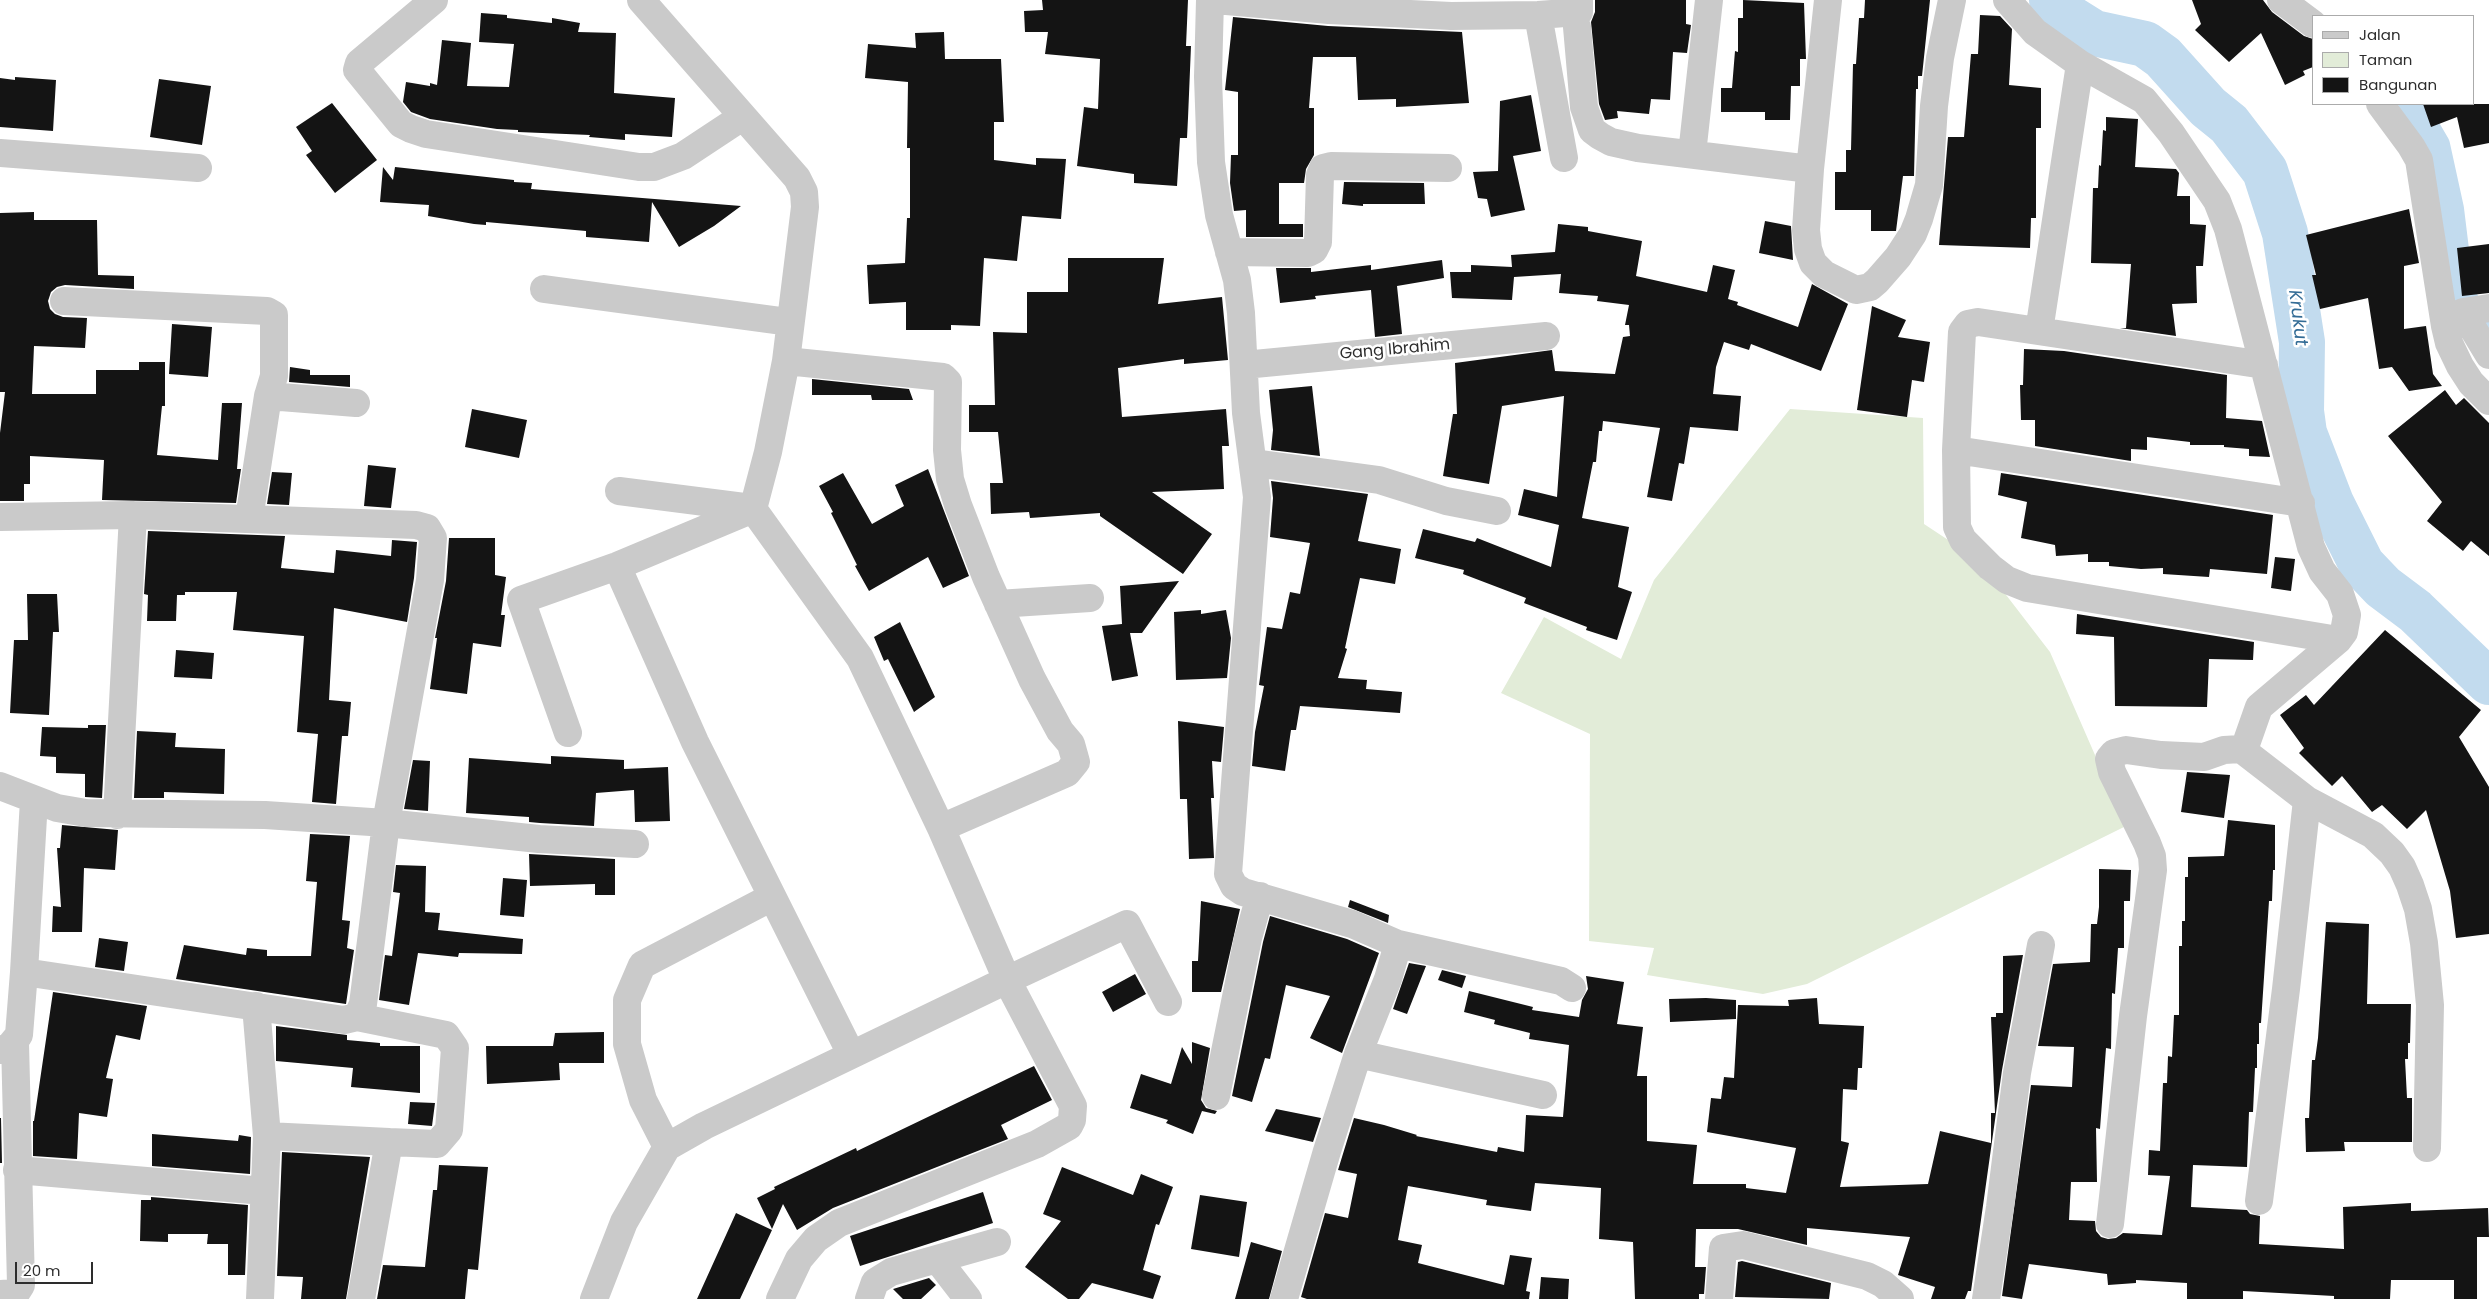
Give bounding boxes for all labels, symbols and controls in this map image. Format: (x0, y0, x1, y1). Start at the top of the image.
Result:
legend (2312, 15, 2474, 105)
text: Jalan (2359, 24, 2401, 45)
text: Taman (2359, 49, 2412, 70)
text: Bangunan (2359, 74, 2437, 95)
water label: Krukut (2283, 289, 2311, 347)
street label: Gang Ibrahim (1339, 336, 1451, 364)
scale bar (18, 1252, 95, 1284)
text: 20 m (23, 1260, 61, 1281)

